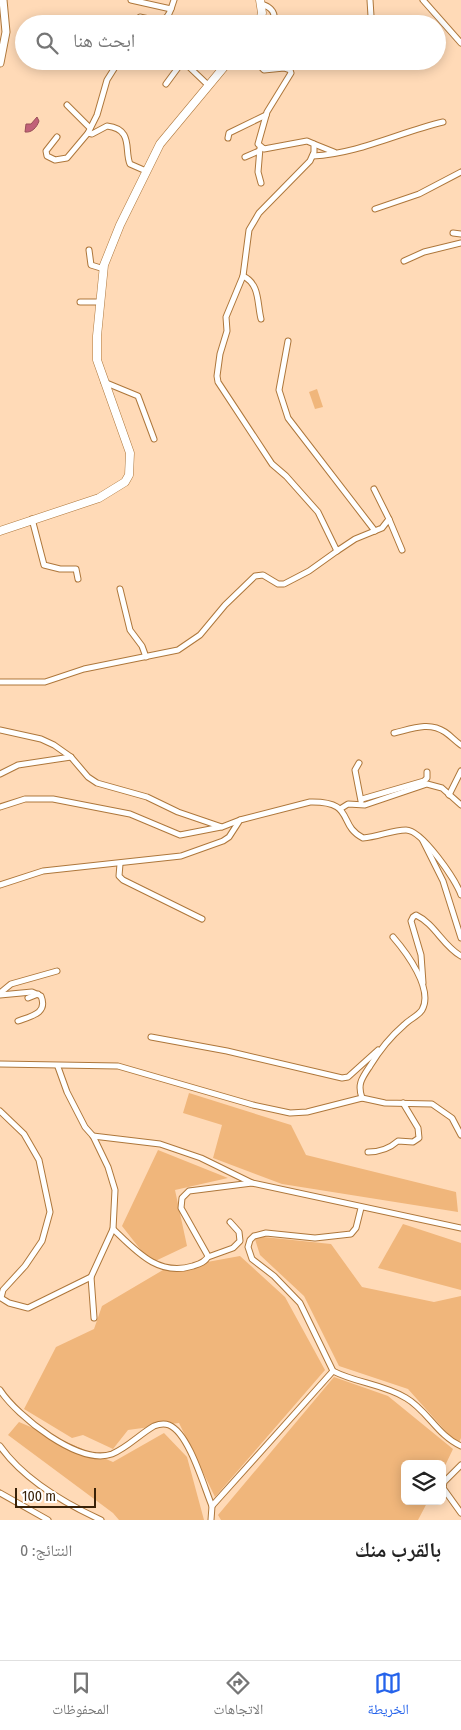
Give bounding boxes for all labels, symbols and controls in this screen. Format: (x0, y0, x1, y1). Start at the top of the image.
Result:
search box (15, 15, 446, 70)
icon: search (33, 29, 61, 57)
text: ابحث هنا (73, 29, 135, 52)
map controls (401, 1460, 446, 1505)
button: layers (401, 1460, 446, 1505)
scale bar (15, 1485, 96, 1508)
text: 100 m (22, 1488, 56, 1505)
text: بالقرب منك (355, 1537, 441, 1563)
text: النتائج: 0 (20, 1541, 72, 1560)
tab: المحفوظات (52, 1669, 109, 1723)
tab: الاتجاهات (214, 1669, 263, 1723)
tab: الخريطة (368, 1669, 409, 1723)

